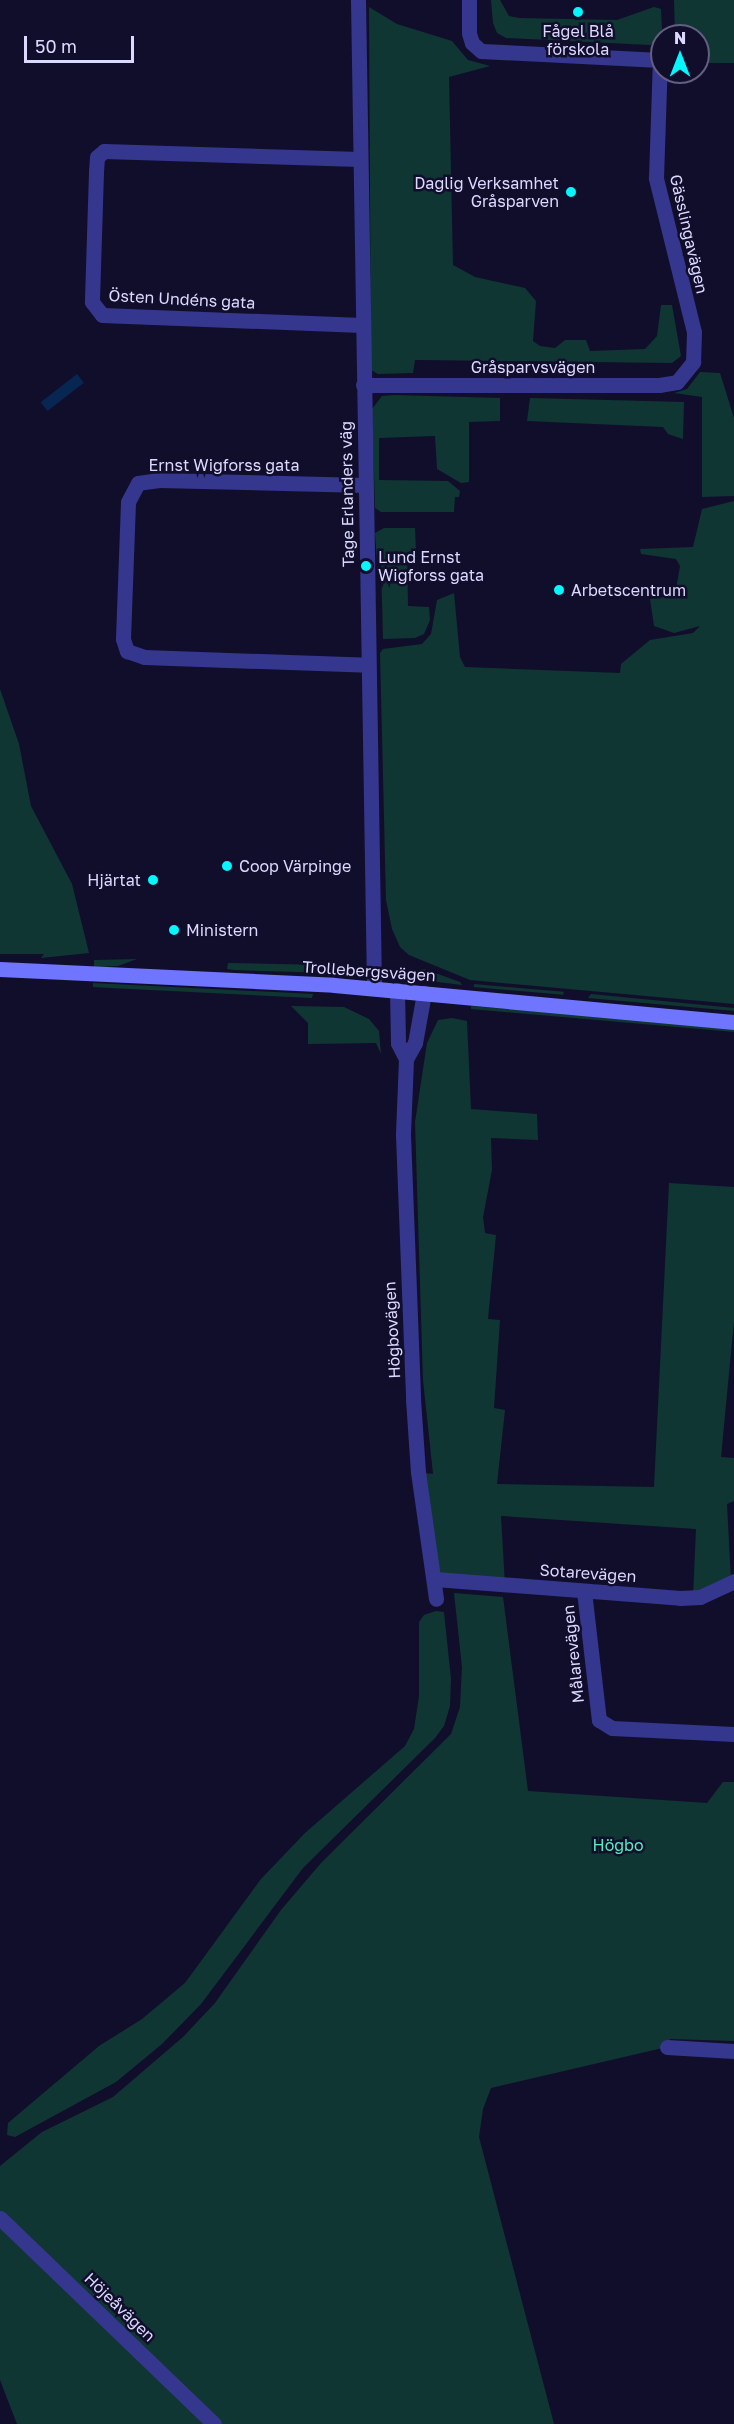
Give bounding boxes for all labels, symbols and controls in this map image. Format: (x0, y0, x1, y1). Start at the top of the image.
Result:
marker: Fågel Blå förskola (571, 5, 585, 19)
place label: Fågel Blå förskola (542, 21, 614, 59)
scale bar (27, 24, 136, 62)
north arrow (650, 24, 710, 84)
text: N (674, 28, 686, 48)
text: 50 m (35, 35, 77, 57)
place label: Daglig Verksamhet Gråsparven (414, 173, 559, 211)
street label: Gässlingavägen (666, 173, 712, 295)
marker: Daglig Verksamhet Gråsparven (564, 185, 578, 199)
street label: Östen Undéns gata (108, 286, 256, 312)
street label: Gråsparvsvägen (471, 357, 595, 377)
street label: Tage Erlanders väg (336, 421, 358, 567)
street label: Ernst Wigforss gata (149, 455, 299, 475)
place label: Lund Ernst Wigforss gata (378, 547, 484, 585)
marker: Lund Ernst Wigforss gata (359, 559, 373, 573)
place label: Arbetscentrum (571, 580, 686, 600)
marker: Arbetscentrum (552, 583, 566, 597)
place label: Coop Värpinge (239, 856, 351, 876)
marker: Coop Värpinge (220, 859, 234, 873)
place label: Hjärtat (87, 870, 141, 890)
marker: Hjärtat (146, 873, 160, 887)
place label: Ministern (186, 920, 258, 940)
marker: Ministern (167, 923, 181, 937)
street label: Trollebergsvägen (302, 957, 436, 985)
street label: Högbovägen (380, 1281, 404, 1379)
street label: Sotarevägen (539, 1560, 637, 1586)
street label: Målarevägen (558, 1604, 588, 1704)
park label: Högbo (592, 1835, 644, 1855)
street label: Höjeåvägen (81, 2269, 159, 2345)

